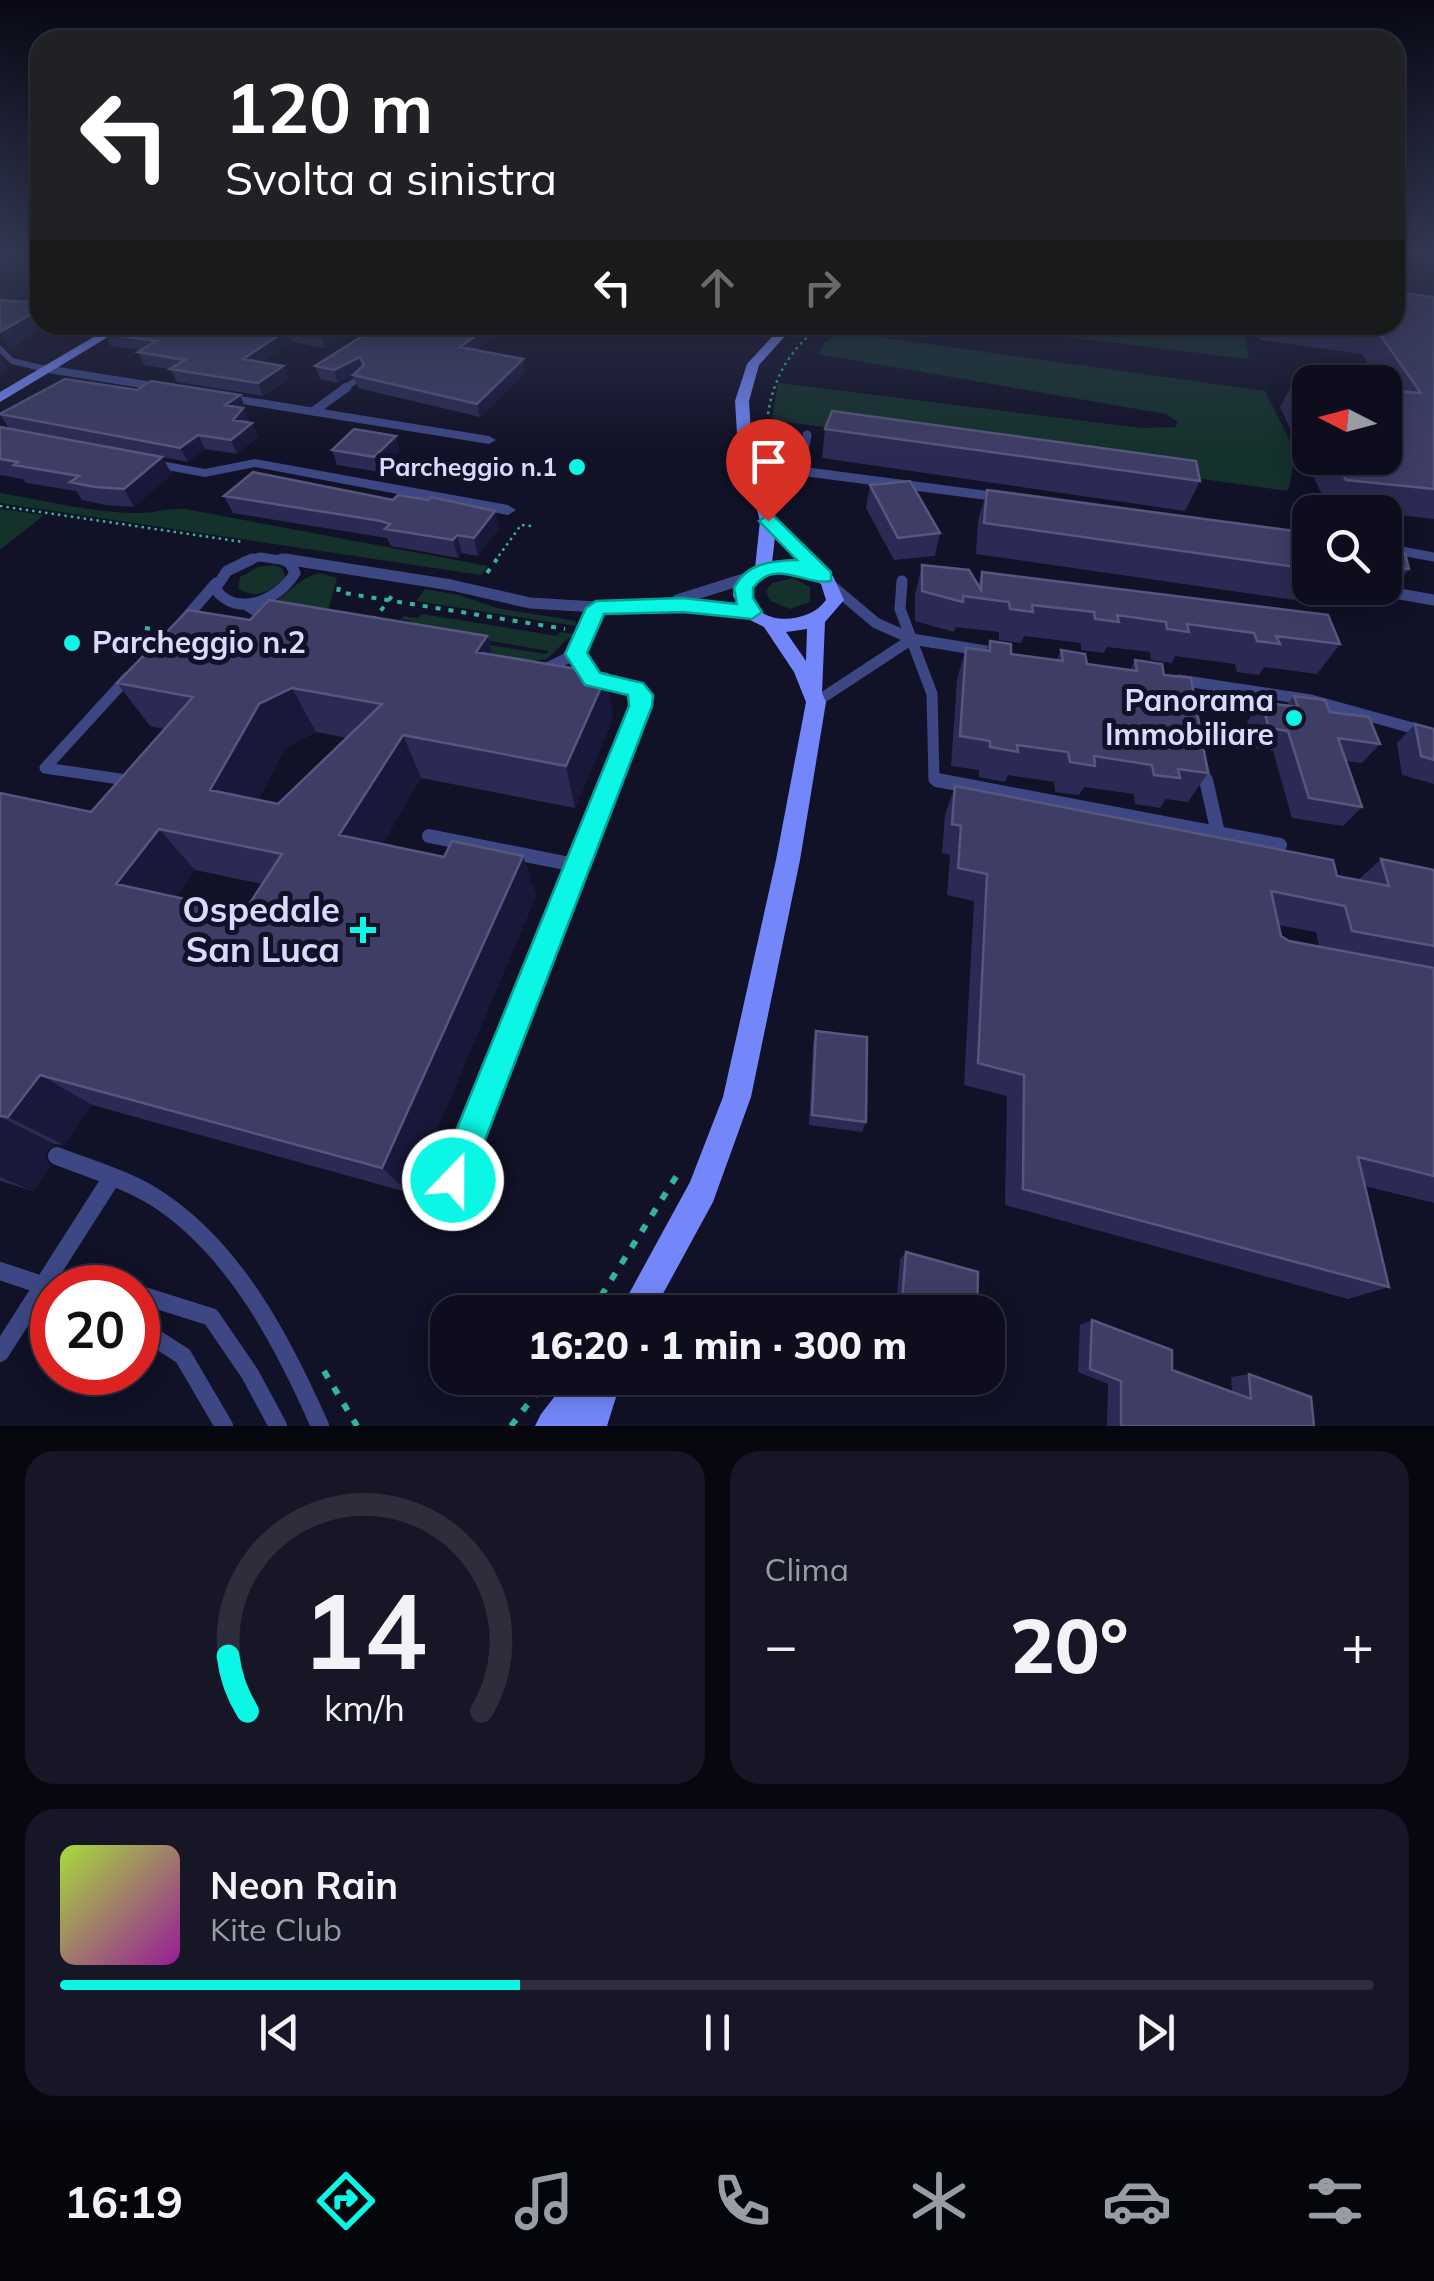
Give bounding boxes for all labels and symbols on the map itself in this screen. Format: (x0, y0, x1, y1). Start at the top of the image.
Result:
north arrow (1292, 365, 1402, 475)
pin (726, 419, 811, 522)
place label: Parcheggio n.1 (379, 451, 557, 482)
marker: Parcheggio n.1 (566, 456, 588, 478)
place label: Parcheggio n.2 (92, 623, 306, 661)
marker: Parcheggio n.2 (61, 632, 83, 654)
place label: Panorama Immobiliare (1105, 681, 1274, 753)
marker: Panorama Immobiliare (1283, 707, 1305, 729)
place label: Ospedale San Luca (182, 887, 340, 971)
marker: Ospedale San Luca (350, 917, 376, 943)
position arrow (401, 1128, 505, 1232)
speed limit sign: 20 (30, 1265, 160, 1395)

